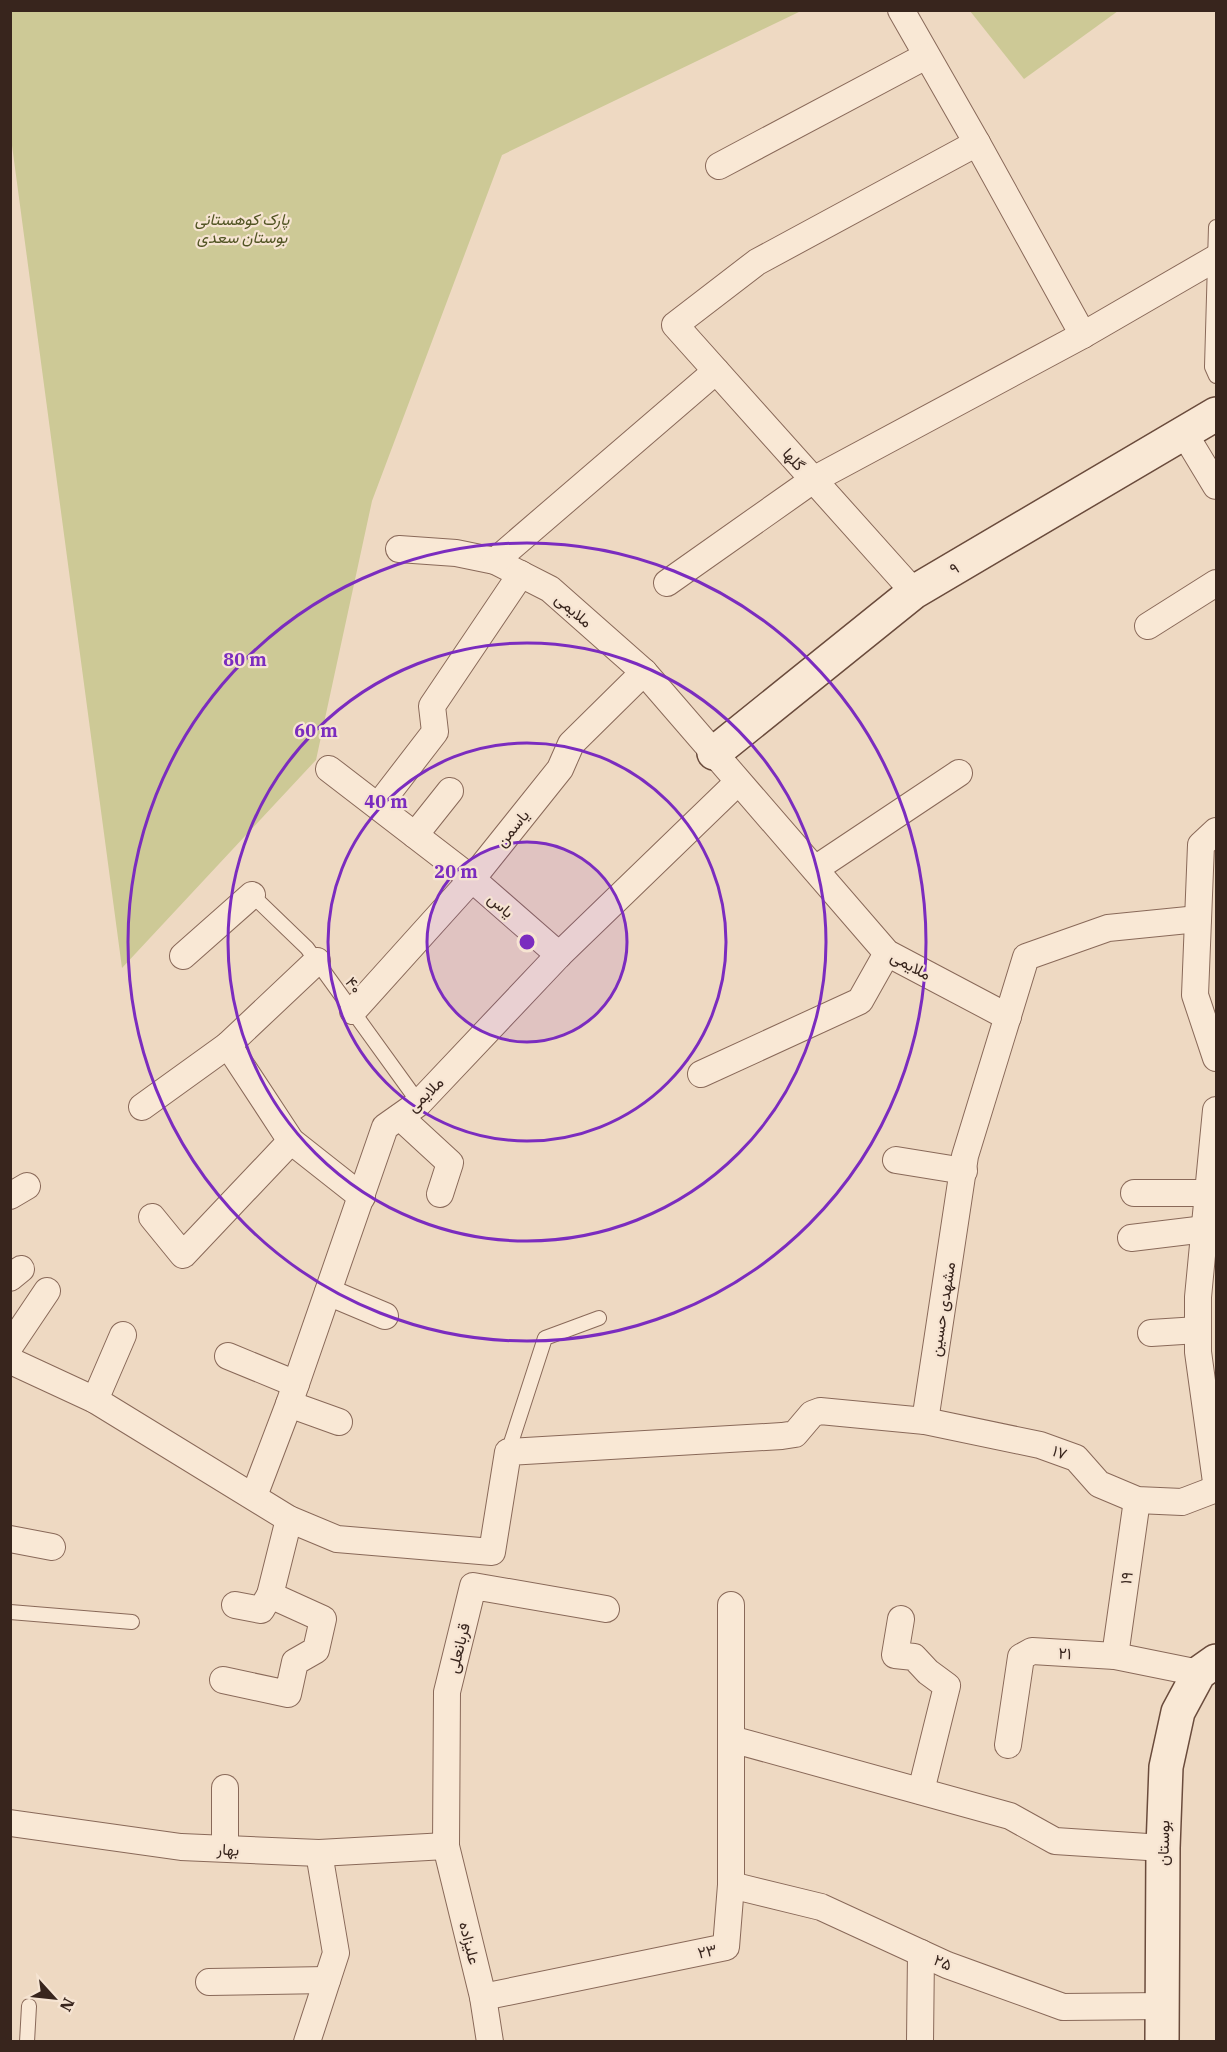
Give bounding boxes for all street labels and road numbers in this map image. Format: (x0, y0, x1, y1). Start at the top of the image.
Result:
street label: گلها (778, 443, 810, 475)
street label: ۹ (946, 557, 962, 579)
street label: ملایمی (551, 588, 597, 632)
street label: یاسمن (491, 805, 534, 851)
street label: یاس (483, 888, 518, 923)
street label: ملایمی (887, 946, 935, 985)
street label: ۴۰ (341, 973, 367, 997)
street label: ملایمی (402, 1072, 448, 1117)
street label: مشهدی حسین (925, 1260, 960, 1358)
street label: ۱۷ (1050, 1440, 1070, 1464)
street label: ۱۹ (1115, 1571, 1137, 1585)
street label: قربانعلی (442, 1621, 475, 1676)
street label: ۲۱ (1058, 1643, 1072, 1663)
street label: بوستان (1153, 1820, 1174, 1866)
street label: بهار (215, 1838, 240, 1861)
street label: علیزاده (454, 1919, 485, 1967)
street label: ۲۳ (696, 1939, 718, 1963)
street label: ۲۵ (931, 1949, 955, 1975)

